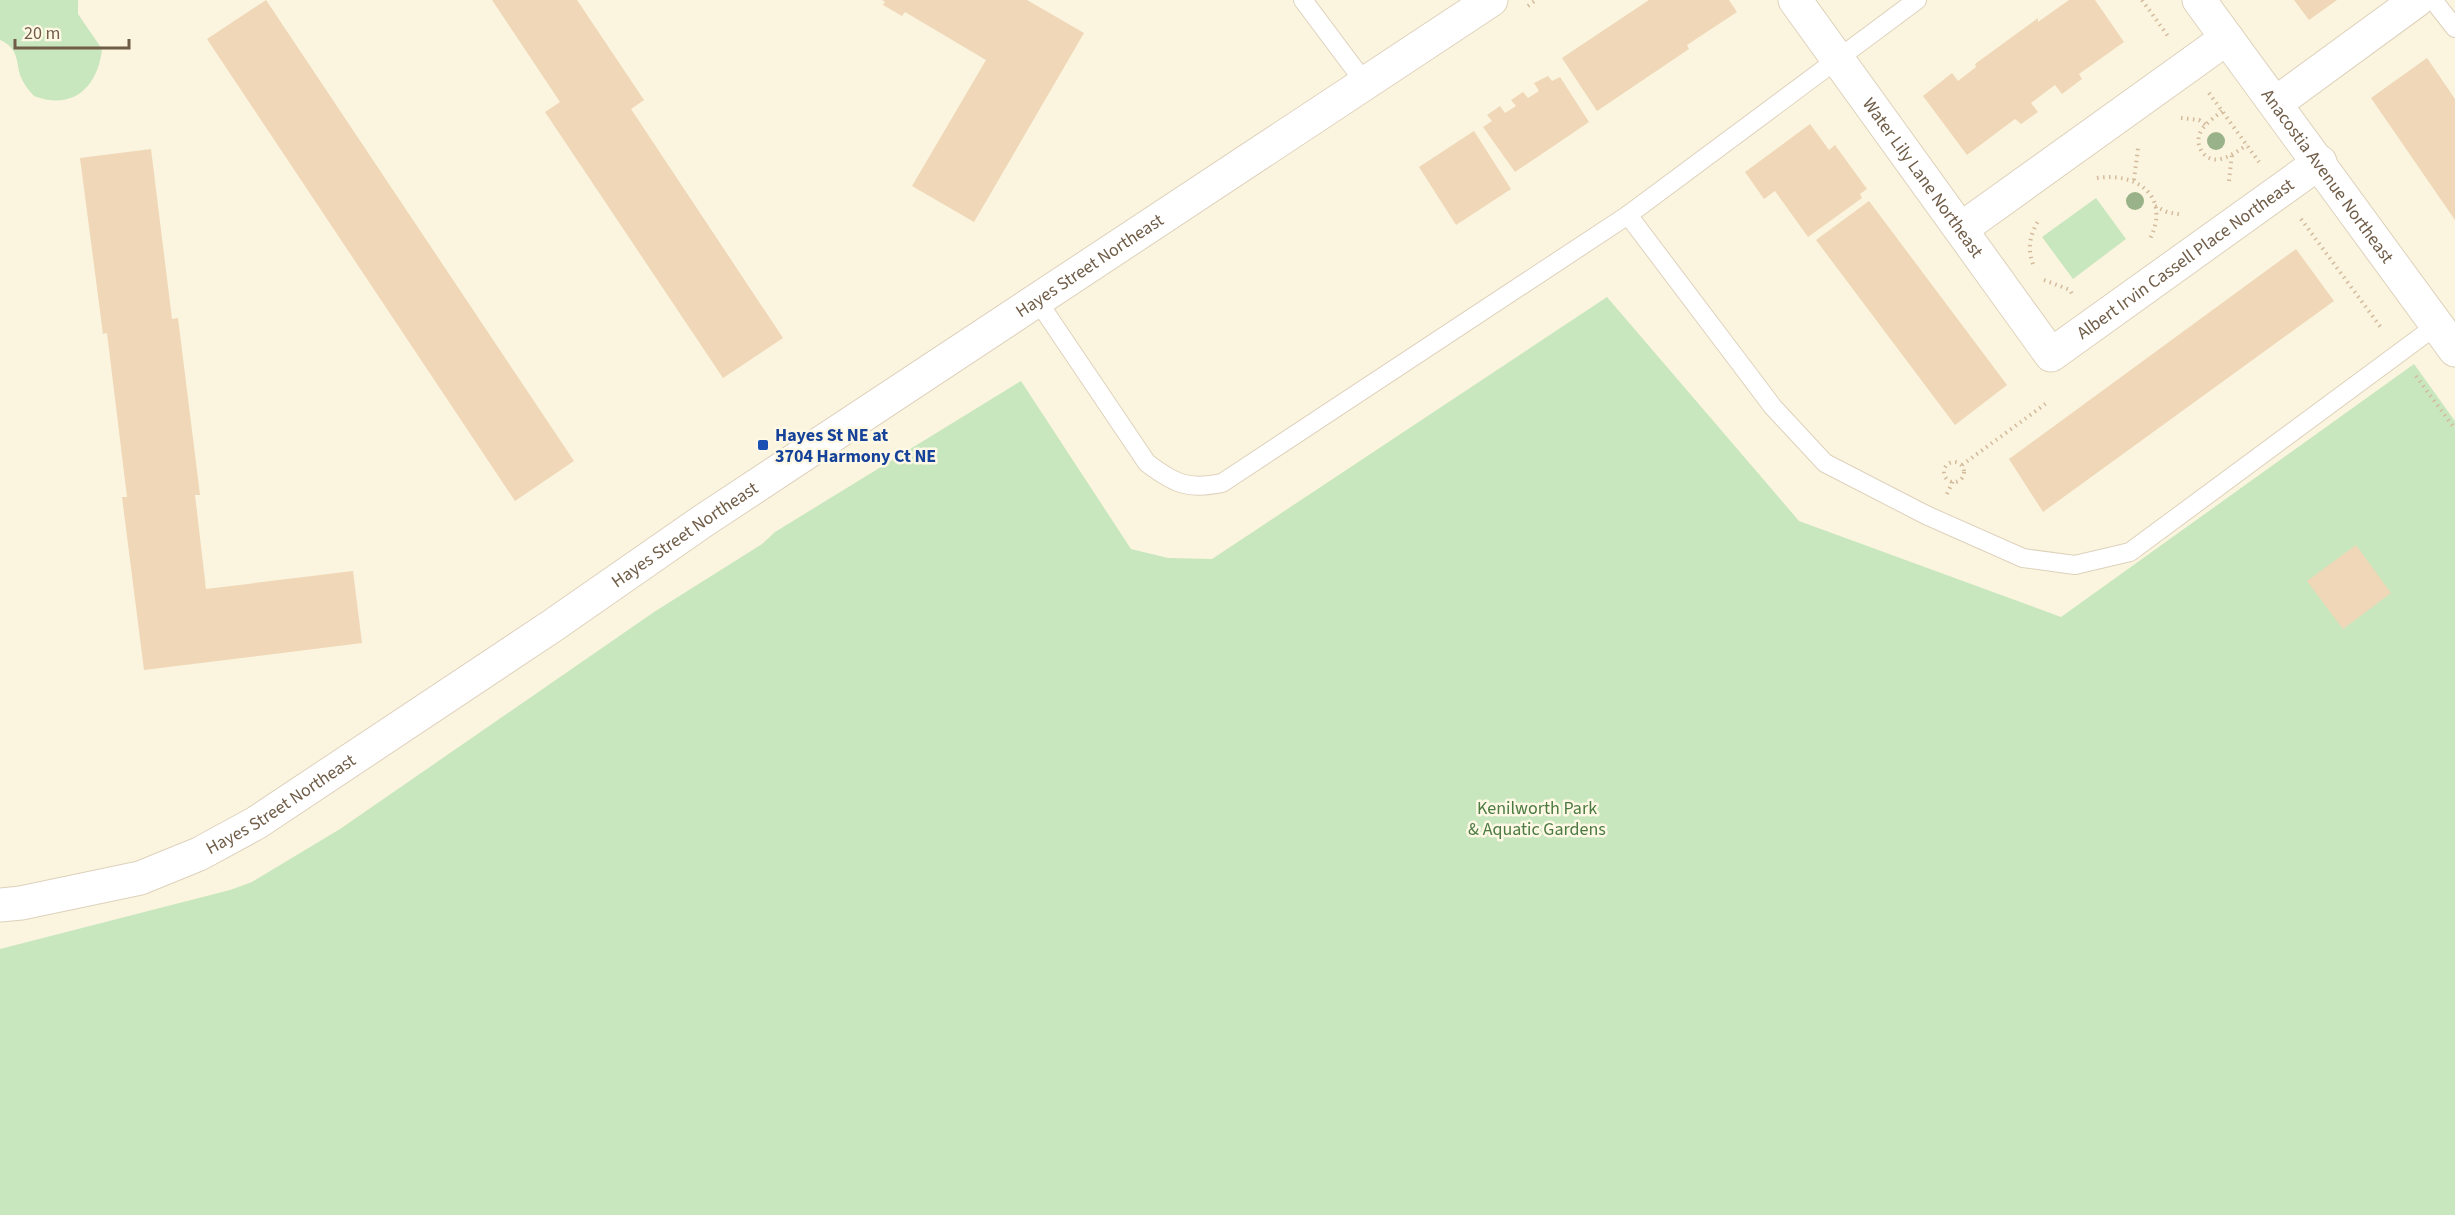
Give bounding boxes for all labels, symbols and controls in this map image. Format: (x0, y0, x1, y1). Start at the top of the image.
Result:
scale bar (15, 12, 129, 50)
text: 20 m (24, 21, 60, 46)
street label: Anacostia Avenue Northeast (2255, 84, 2399, 269)
street label: Water Lily Lane Northeast (1856, 93, 1989, 263)
street label: Albert Irvin Cassell Place Northeast (2072, 172, 2299, 346)
street label: Hayes Street Northeast (1011, 208, 1169, 324)
place label: Hayes St NE at 3704 Harmony Ct NE (775, 423, 936, 469)
marker: Hayes St NE at 3704 Harmony Ct NE (756, 438, 770, 452)
street label: Hayes Street Northeast (607, 476, 763, 594)
street label: Hayes Street Northeast (201, 748, 361, 861)
park label: Kenilworth Park & Aquatic Gardens (1468, 796, 1606, 842)

